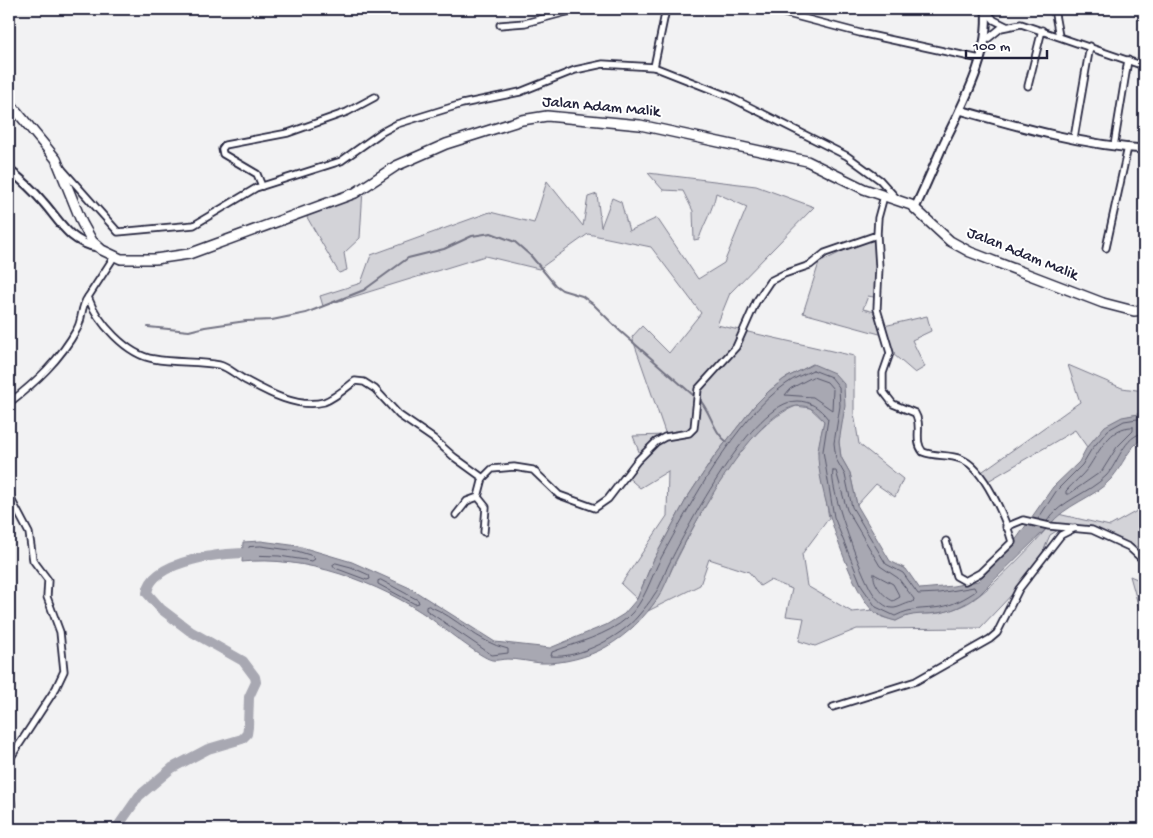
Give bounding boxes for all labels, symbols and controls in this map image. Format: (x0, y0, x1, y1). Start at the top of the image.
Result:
scale bar (966, 28, 1047, 60)
text: 100 m (972, 38, 1011, 56)
street label: Jalan Adam Malik (541, 93, 663, 123)
street label: Jalan Adam Malik (964, 224, 1082, 287)

